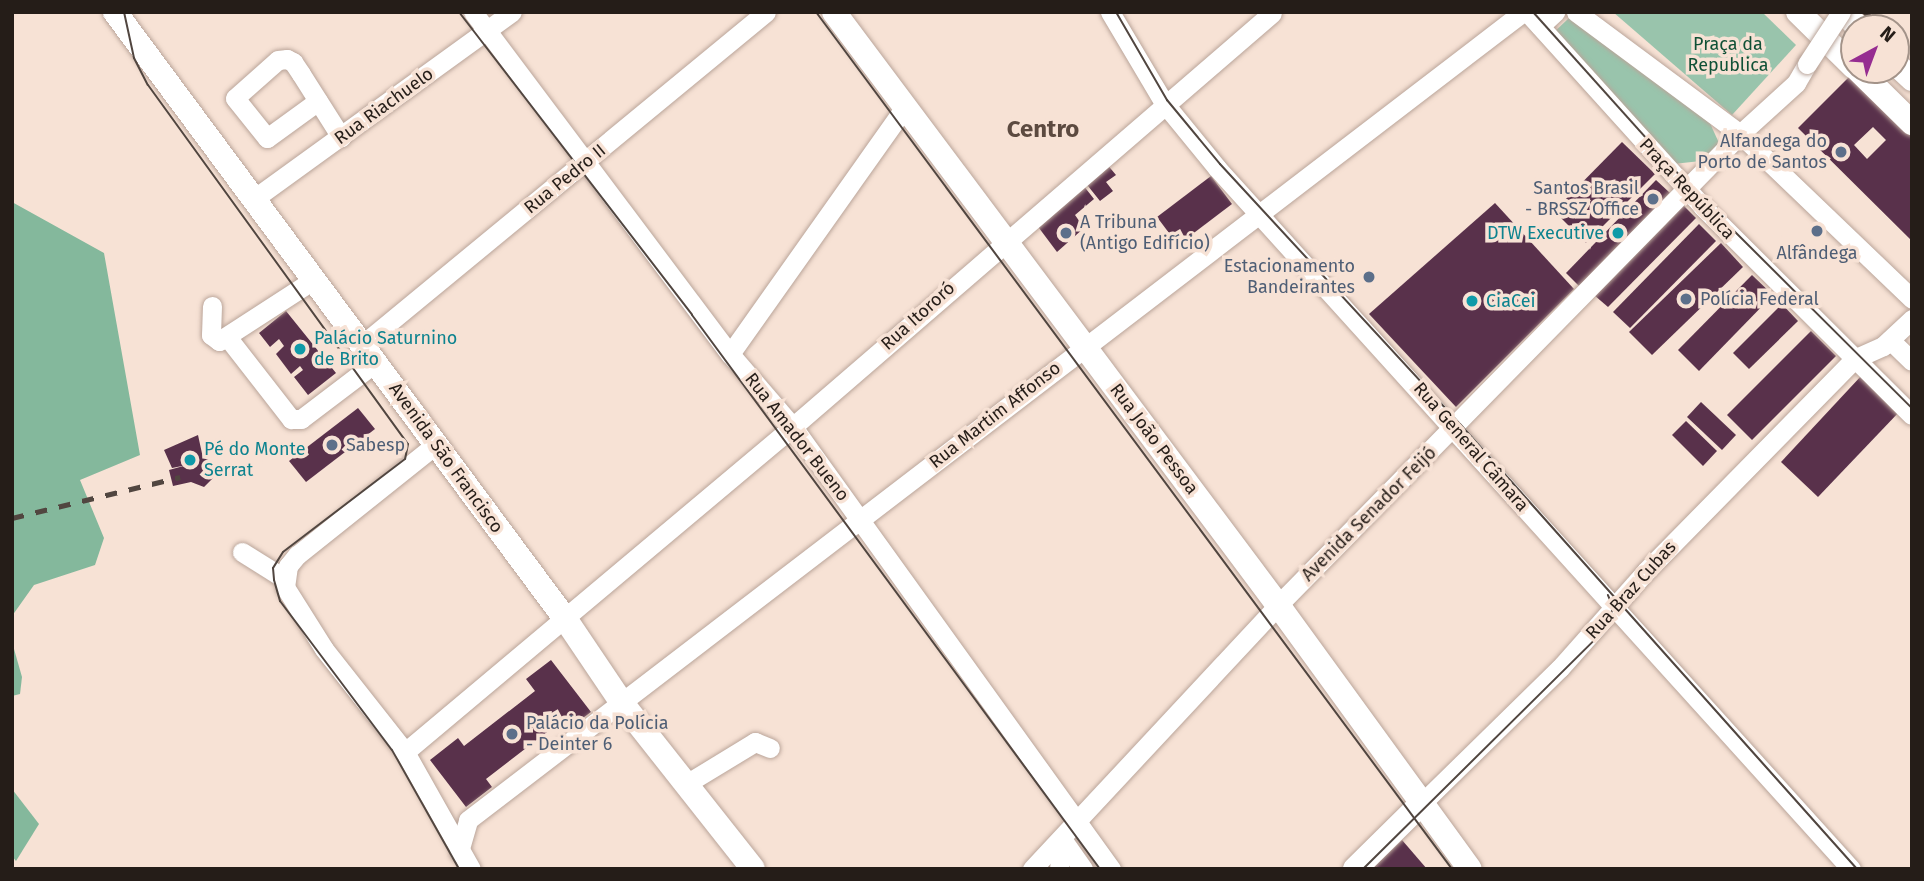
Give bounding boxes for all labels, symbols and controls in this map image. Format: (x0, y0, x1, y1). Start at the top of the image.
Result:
north arrow (1840, 14, 1910, 84)
text: N (1875, 21, 1900, 47)
park label: Praça da Republica (1688, 34, 1768, 76)
street label: Rua Riachuelo (330, 63, 438, 149)
district label: Centro (1007, 116, 1079, 144)
place label: Alfandega do Porto de Santos (1697, 131, 1827, 174)
street label: Praça República (1635, 134, 1739, 244)
street label: Rua Pedro II (520, 140, 610, 218)
marker: Alfandega do Porto de Santos (1833, 144, 1849, 160)
place label: Santos Brasil - BRSSZ Office (1525, 178, 1639, 220)
marker: Santos Brasil - BRSSZ Office (1645, 191, 1661, 207)
place label: A Tribuna (Antigo Edifício) (1080, 212, 1210, 255)
place label: DTW Executive (1487, 222, 1604, 244)
marker: Alfândega (1809, 223, 1825, 239)
marker: A Tribuna (Antigo Edifício) (1058, 225, 1074, 241)
marker: DTW Executive (1610, 225, 1626, 241)
place label: Alfândega (1777, 242, 1857, 264)
place label: Estacionamento Bandeirantes (1224, 256, 1355, 298)
marker: Estacionamento Bandeirantes (1361, 269, 1377, 285)
street label: Rua Itororó (877, 277, 959, 355)
place label: Polícia Federal (1700, 288, 1819, 310)
place label: CiaCei (1486, 290, 1536, 312)
marker: Polícia Federal (1678, 291, 1694, 307)
marker: CiaCei (1464, 293, 1480, 309)
place label: Palácio Saturnino de Brito (314, 328, 457, 370)
marker: Palácio Saturnino de Brito (292, 341, 308, 357)
street label: Rua Martim Affonso (925, 357, 1065, 473)
street label: Rua Amador Bueno (740, 369, 854, 505)
street label: Rua General Câmara (1409, 378, 1533, 516)
street label: Avenida São Francisco (384, 379, 508, 537)
street label: Rua João Pessoa (1105, 379, 1203, 499)
place label: Sabesp (346, 434, 405, 456)
marker: Sabesp (324, 437, 340, 453)
place label: Pé do Monte Serrat (204, 439, 306, 482)
street label: Avenida Senador Feijó (1297, 442, 1441, 586)
marker: Pé do Monte Serrat (182, 452, 198, 468)
street label: Rua Braz Cubas (1581, 537, 1681, 643)
place label: Palácio da Polícia - Deinter 6 (526, 713, 669, 756)
marker: Palácio da Polícia - Deinter 6 (504, 726, 520, 742)

